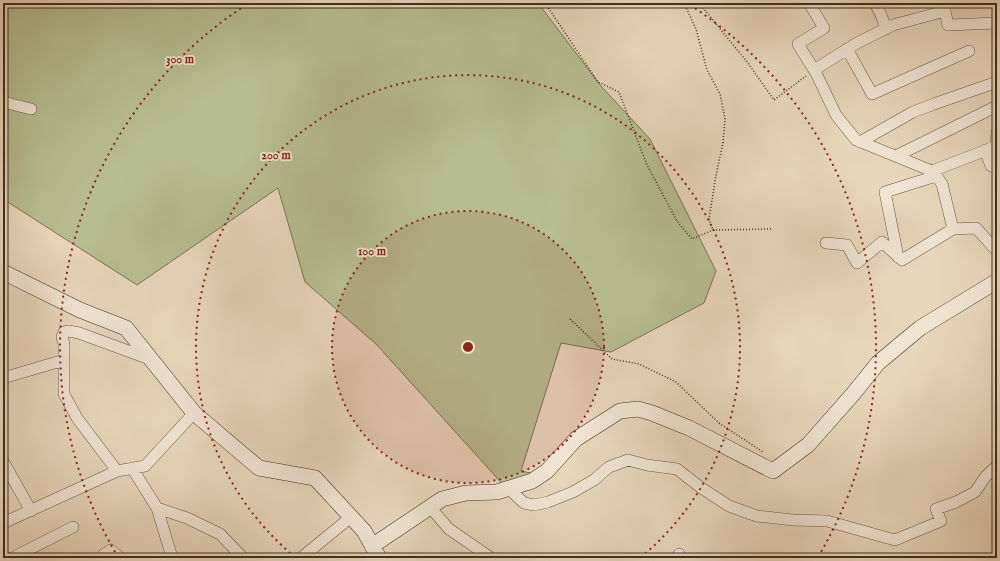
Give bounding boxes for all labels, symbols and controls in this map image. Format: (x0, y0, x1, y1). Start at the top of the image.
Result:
text: 300 m (166, 52, 195, 67)
text: 200 m (261, 148, 291, 163)
text: 100 m (358, 244, 387, 259)
centre of rings (461, 340, 475, 354)

